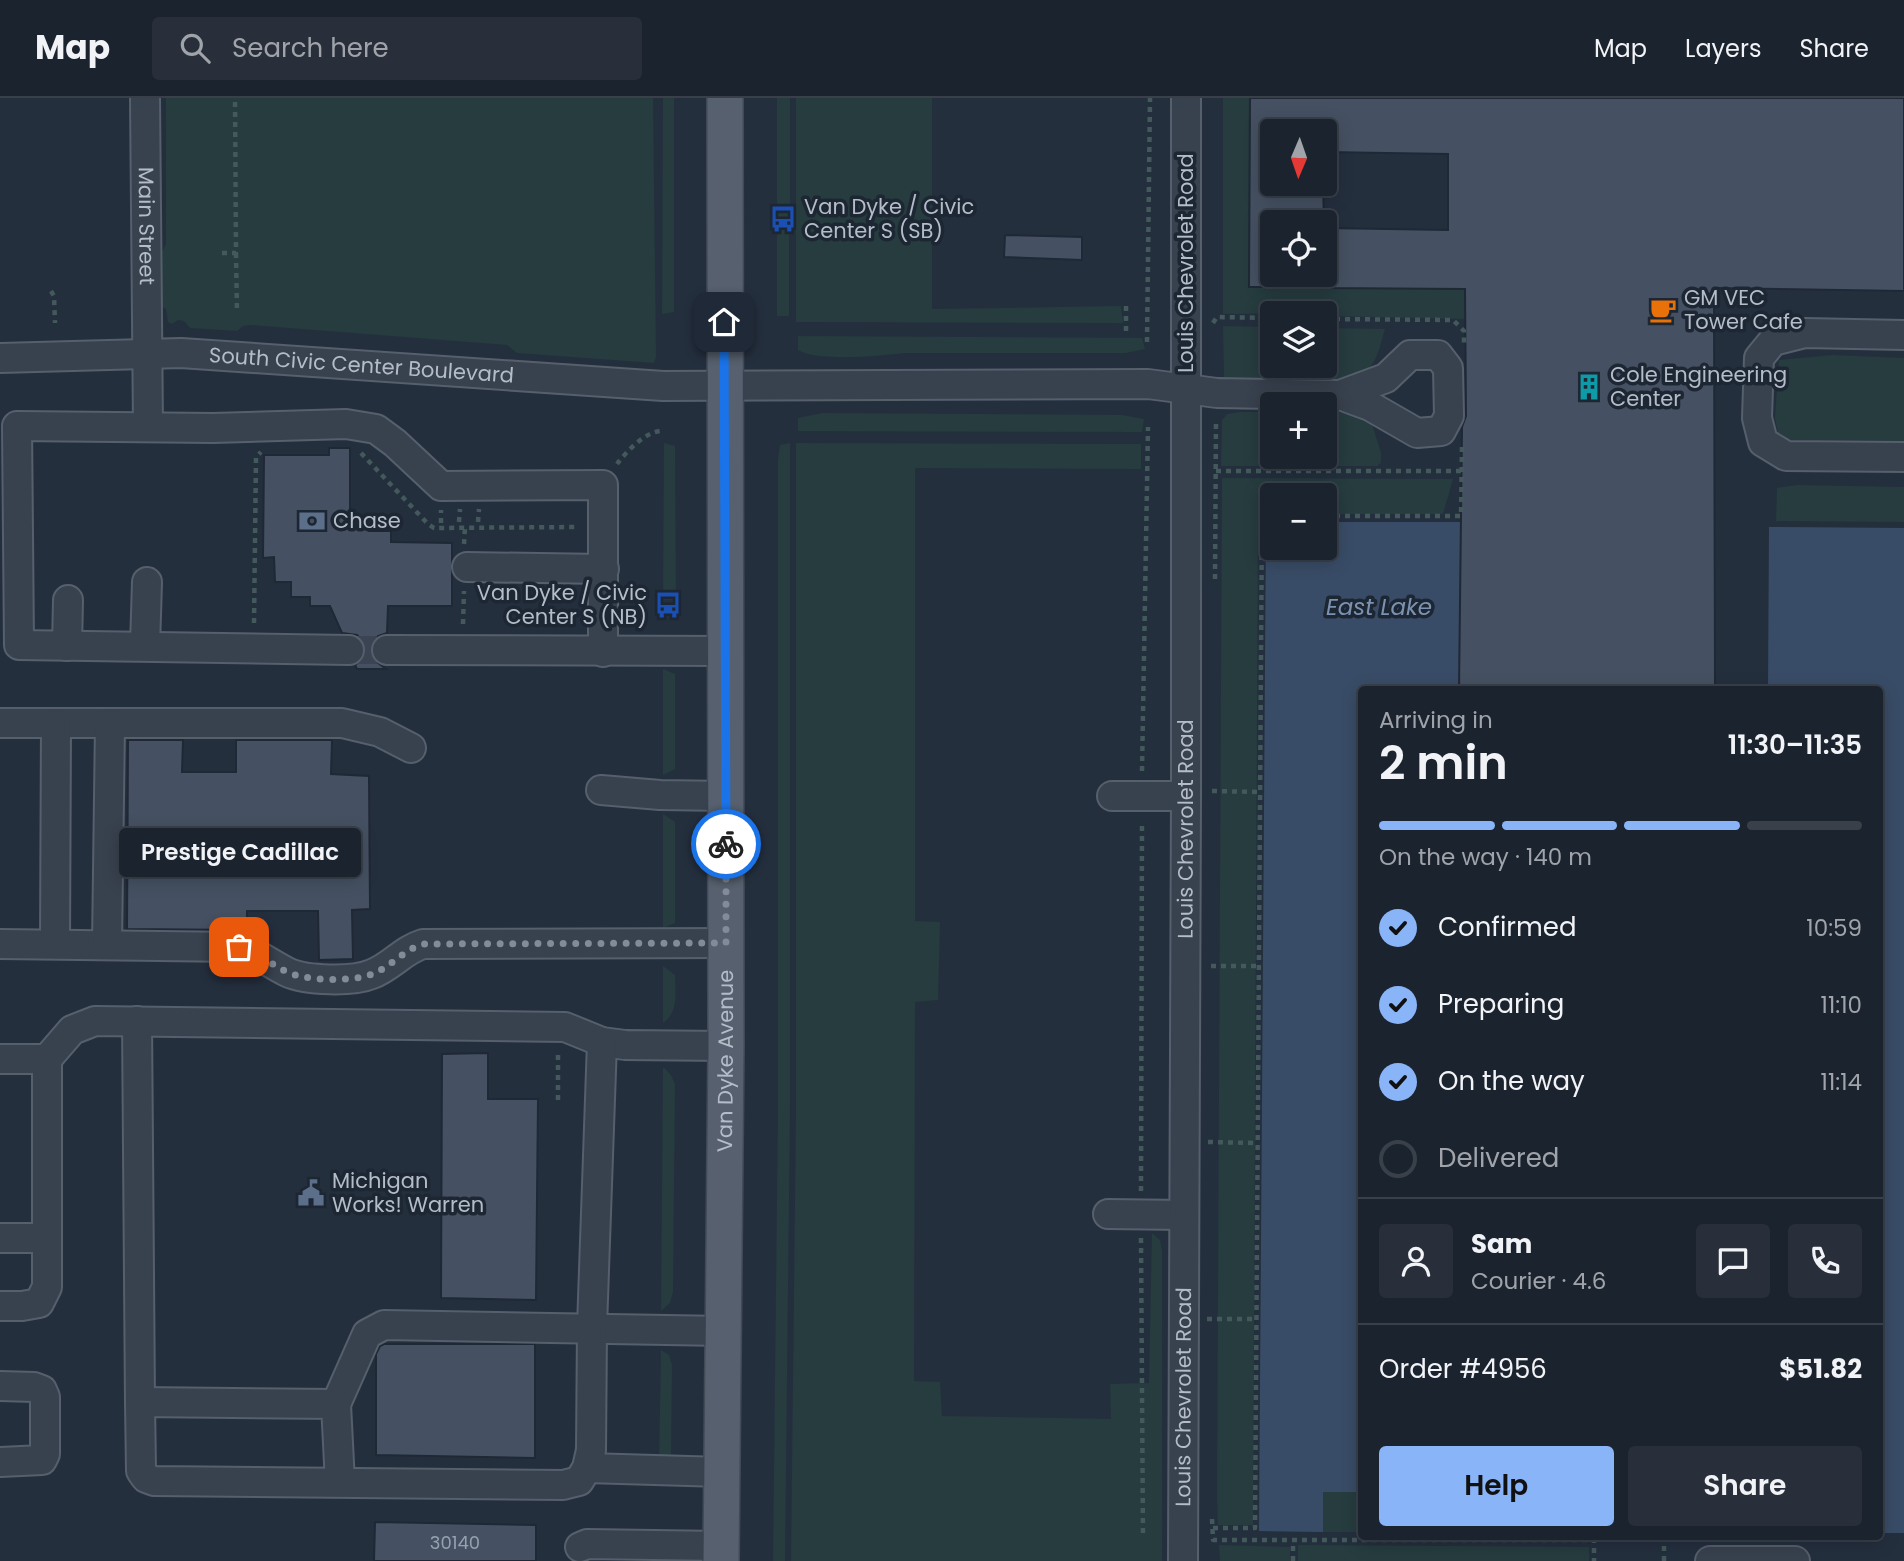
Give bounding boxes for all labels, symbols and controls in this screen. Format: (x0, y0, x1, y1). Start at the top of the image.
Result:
search box (152, 17, 642, 80)
text: Map (35, 24, 110, 71)
icon: search (176, 29, 214, 67)
text: Search here (232, 30, 389, 66)
text: Map (1594, 32, 1647, 65)
text: Layers (1685, 32, 1761, 65)
text: Share (1799, 32, 1869, 65)
north arrow (1260, 119, 1337, 196)
map controls (1260, 119, 1337, 560)
street label: Louis Chevrolet Road (1171, 153, 1200, 373)
street label: Main Street (132, 167, 162, 285)
place label: Van Dyke / Civic Center S (SB) (804, 192, 974, 245)
bus stop icon: Van Dyke / Civic Center S (SB) (768, 204, 798, 234)
button: locate (1260, 210, 1337, 287)
place label: GM VEC Tower Cafe (1684, 283, 1803, 336)
pin (694, 292, 754, 352)
cafe icon: GM VEC Tower Cafe (1648, 295, 1678, 325)
button: layers (1260, 301, 1337, 378)
icon: home (705, 303, 743, 341)
street label: South Civic Center Boulevard (208, 340, 515, 390)
place label: Cole Engineering Center (1610, 360, 1787, 413)
building icon: Cole Engineering Center (1574, 372, 1604, 402)
button: + (1260, 392, 1337, 469)
button: − (1260, 483, 1337, 560)
bank icon: Chase (297, 506, 327, 536)
place label: Chase (333, 506, 401, 535)
place label: Van Dyke / Civic Center S (NB) (477, 578, 647, 631)
bus stop icon: Van Dyke / Civic Center S (NB) (653, 590, 683, 620)
water label: East Lake (1326, 591, 1432, 623)
text: Arriving in (1379, 704, 1493, 736)
street label: Louis Chevrolet Road (1170, 719, 1200, 939)
text: 11:30–11:35 (1728, 727, 1862, 763)
text: 2 min (1379, 731, 1508, 795)
courier (691, 809, 761, 879)
icon: bike (707, 825, 745, 863)
callout: Prestige Cadillac (118, 828, 360, 877)
text: Prestige Cadillac (141, 836, 339, 868)
text: On the way · 140 m (1379, 841, 1592, 873)
icon: check (1379, 909, 1417, 947)
text: Confirmed (1438, 909, 1576, 945)
text: 10:59 (1806, 912, 1862, 944)
pin (209, 917, 269, 977)
icon: bag (220, 928, 258, 966)
street label: Van Dyke Avenue (710, 970, 740, 1152)
icon: check (1379, 986, 1417, 1024)
text: Preparing (1438, 986, 1564, 1022)
text: 11:10 (1821, 989, 1862, 1021)
icon: check (1379, 1063, 1417, 1101)
text: On the way (1438, 1063, 1585, 1099)
text: 11:14 (1821, 1066, 1862, 1098)
text: Delivered (1438, 1140, 1559, 1176)
place label: Michigan Works! Warren (332, 1166, 484, 1219)
public building icon: Michigan Works! Warren (296, 1178, 326, 1208)
button: person (1379, 1224, 1453, 1298)
button: chat (1696, 1224, 1770, 1298)
button: phone (1788, 1224, 1862, 1298)
text: Sam (1471, 1226, 1532, 1262)
text: Courier · 4.6 (1471, 1265, 1606, 1297)
street label: Louis Chevrolet Road (1168, 1287, 1198, 1507)
text: Order #4956 (1379, 1351, 1547, 1387)
text: $51.82 (1779, 1351, 1862, 1387)
button: Help (1379, 1446, 1614, 1526)
button: Share (1628, 1446, 1862, 1526)
house number: 30140 (430, 1530, 480, 1555)

